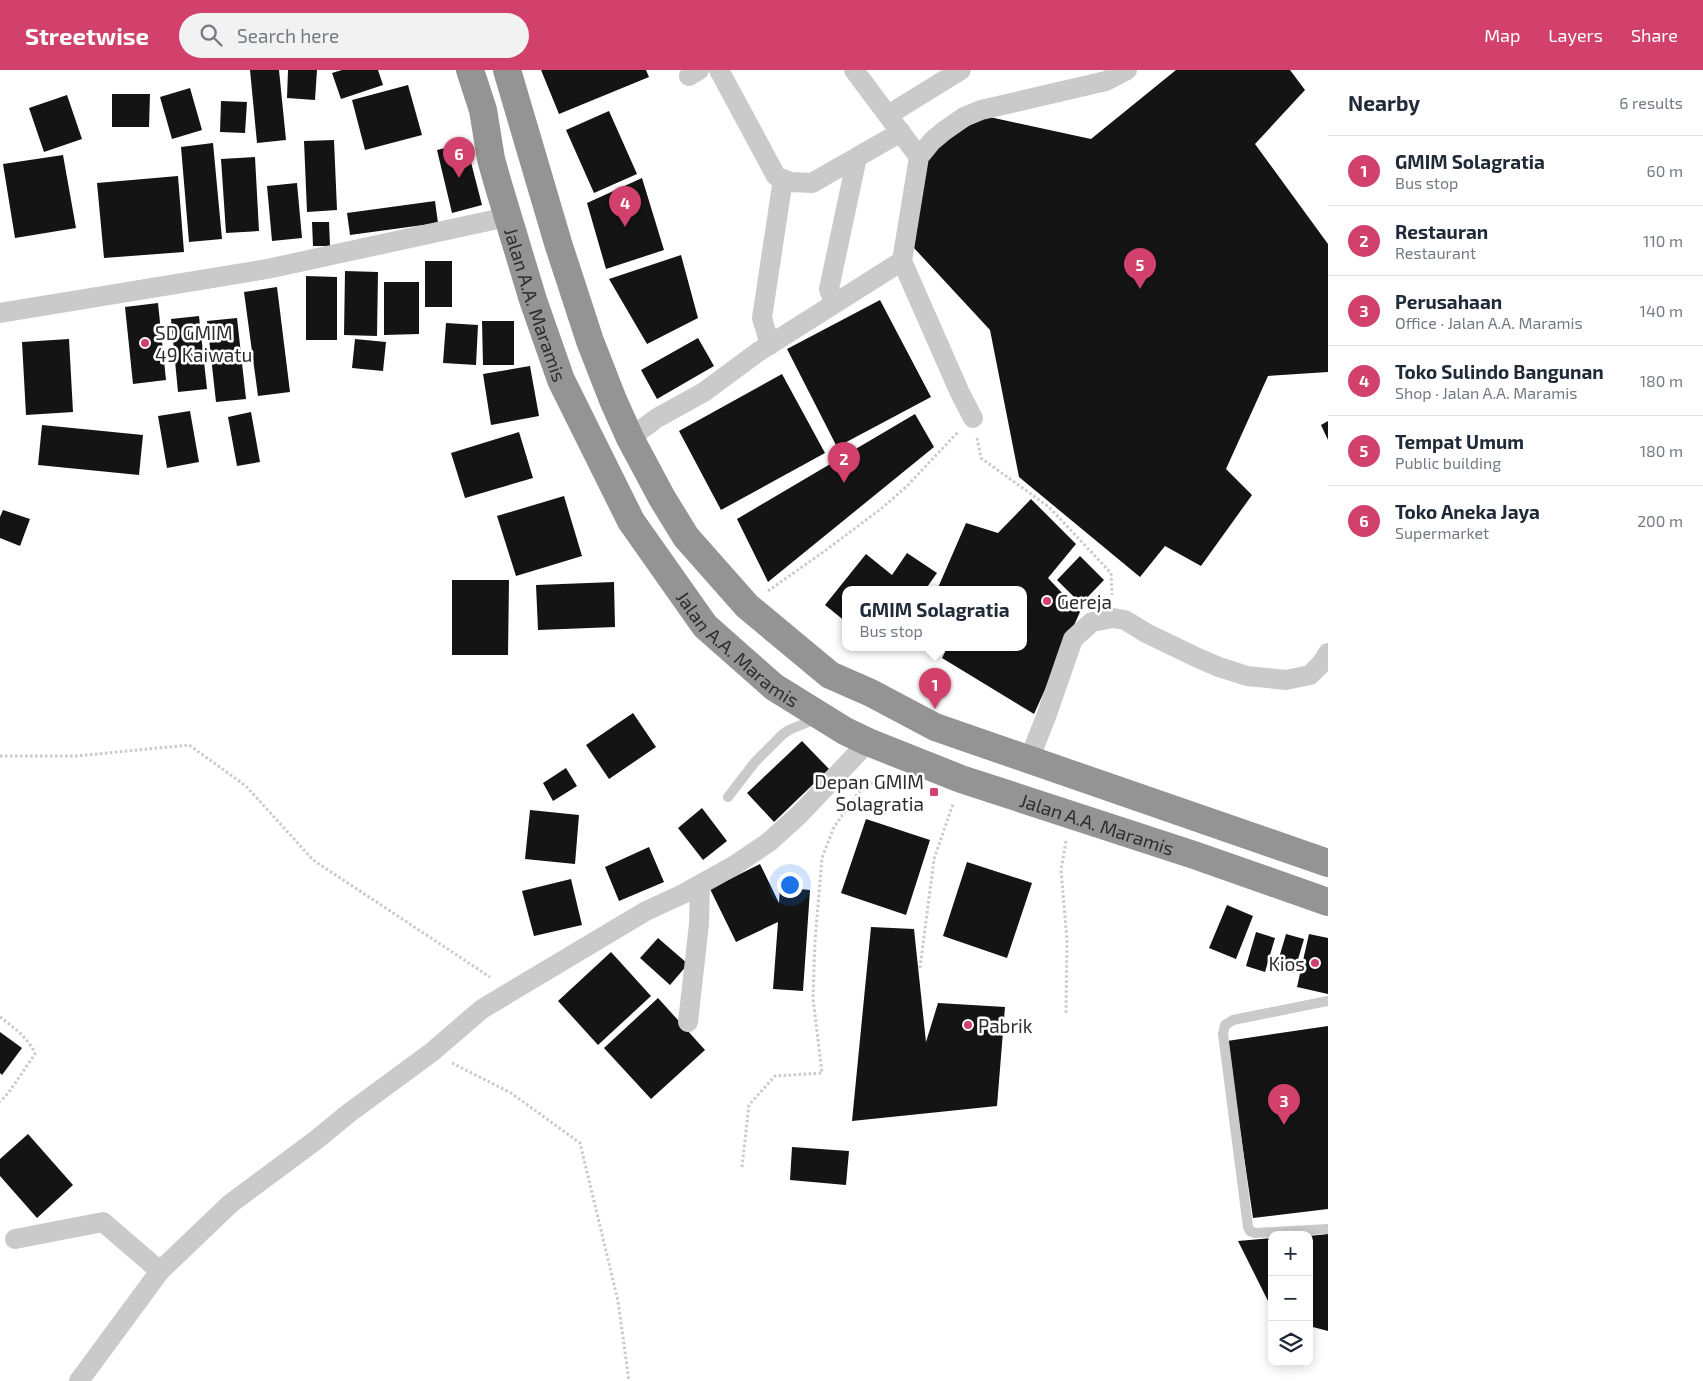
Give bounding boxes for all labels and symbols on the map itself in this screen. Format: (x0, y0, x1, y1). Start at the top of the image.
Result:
pin: 6 (443, 137, 475, 178)
pin: 4 (609, 186, 641, 227)
street label: Jalan A.A. Maramis (500, 225, 572, 384)
pin: 5 (1124, 248, 1156, 289)
place label: SD GMIM 49 Kaiwatu (155, 321, 252, 366)
marker: SD GMIM 49 Kaiwatu (139, 337, 151, 349)
pin: 2 (828, 442, 860, 483)
street label: Jalan A.A. Maramis (672, 586, 804, 711)
place label: Gereja (1057, 590, 1112, 613)
marker: Gereja (1041, 595, 1053, 607)
pin: 1 (919, 668, 951, 709)
place label: Depan GMIM Solagratia (814, 770, 924, 815)
marker: Depan GMIM Solagratia (928, 786, 940, 798)
street label: Jalan A.A. Maramis (1017, 788, 1177, 859)
your location (777, 872, 803, 898)
place label: Kios (1269, 952, 1305, 975)
marker: Kios (1309, 957, 1321, 969)
place label: Pabrik (978, 1014, 1033, 1037)
marker: Pabrik (962, 1019, 974, 1031)
pin: 3 (1268, 1084, 1300, 1125)

